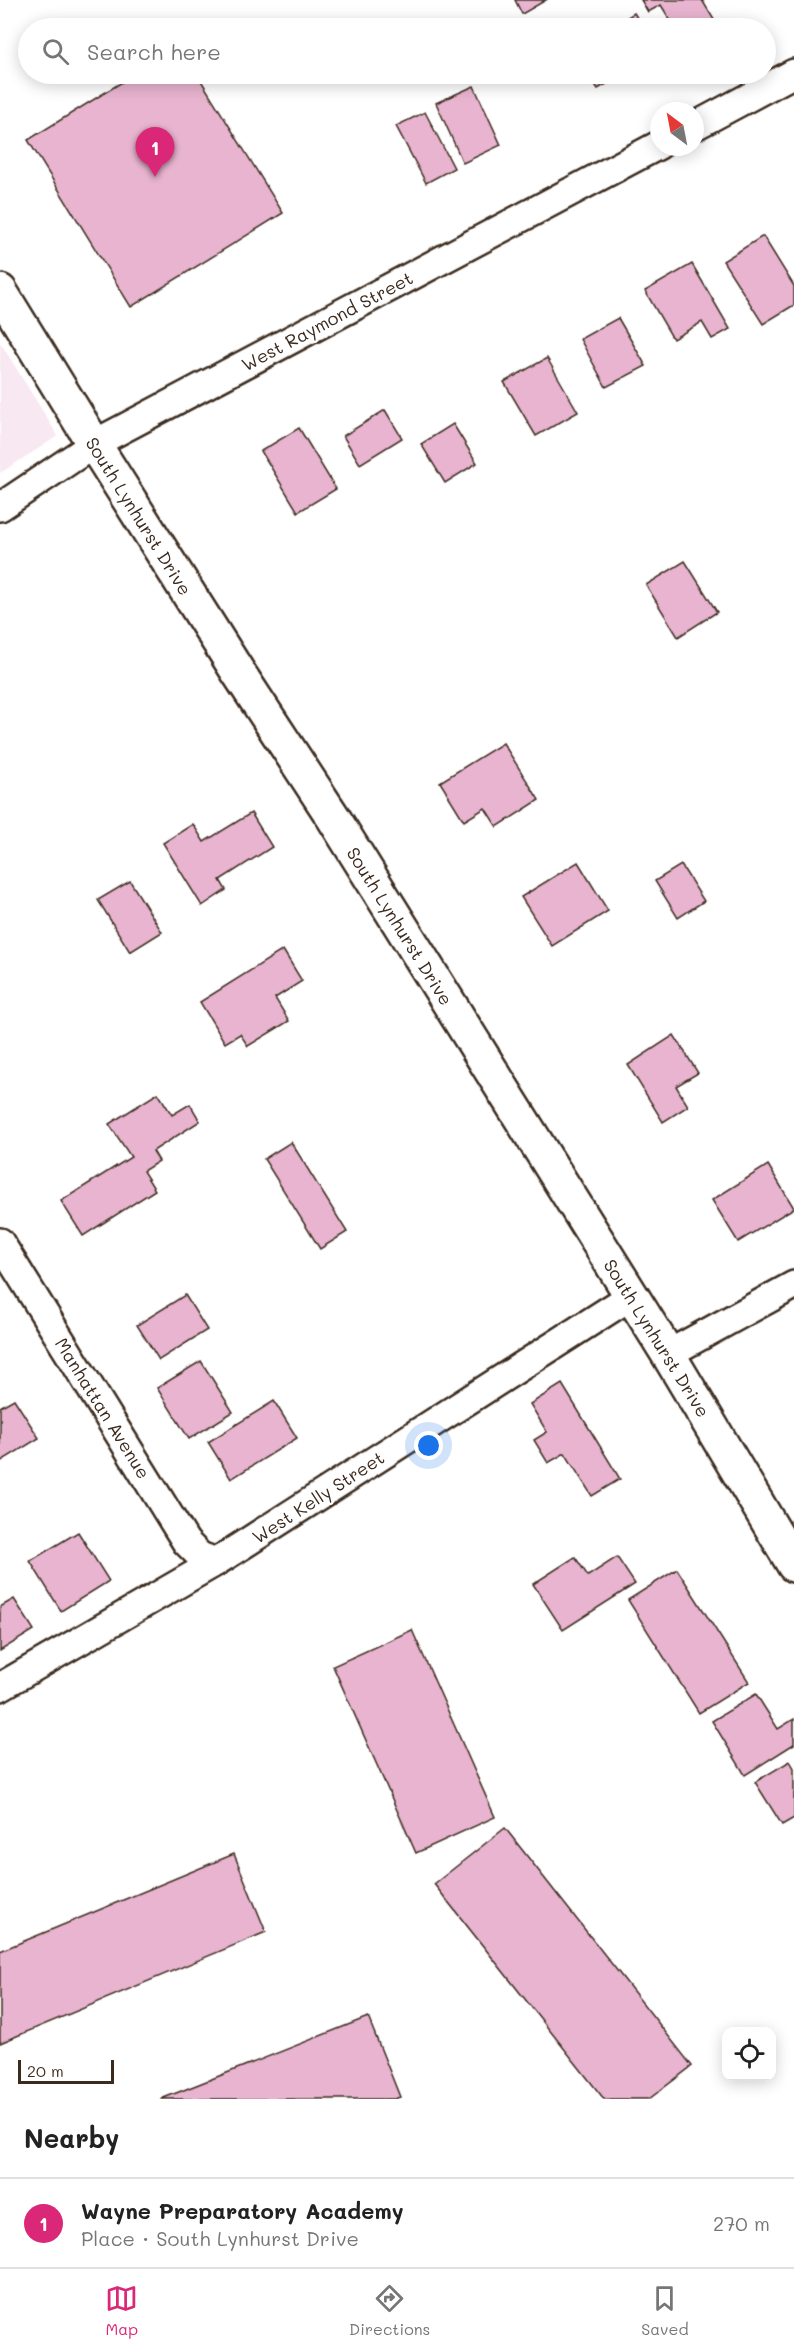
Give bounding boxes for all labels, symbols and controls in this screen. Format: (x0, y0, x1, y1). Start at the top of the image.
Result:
search box (18, 18, 776, 84)
icon: search (39, 35, 72, 68)
text: Search here (87, 37, 221, 66)
north arrow (650, 102, 704, 156)
pin: 1 (136, 128, 174, 177)
street label: West Raymond Street (237, 266, 417, 376)
street label: South Lynhurst Drive (81, 432, 197, 600)
street label: South Lynhurst Drive (342, 842, 458, 1010)
street label: South Lynhurst Drive (599, 1254, 715, 1422)
street label: Manhattan Avenue (50, 1333, 156, 1483)
your location (414, 1431, 443, 1460)
street label: West Kelly Street (247, 1445, 389, 1549)
map controls (722, 2027, 776, 2081)
button: locate (722, 2027, 776, 2081)
scale bar (18, 2057, 114, 2084)
text: 20 m (27, 2060, 64, 2081)
text: Nearby (24, 2121, 119, 2155)
text: Wayne Preparatory Academy (81, 2196, 404, 2225)
text: 1 (39, 2210, 48, 2236)
text: 270 m (713, 2210, 770, 2236)
text: Place · South Lynhurst Drive (81, 2225, 359, 2251)
tab: Map (105, 2282, 138, 2339)
tab: Directions (349, 2282, 430, 2339)
tab: Saved (641, 2282, 689, 2339)

